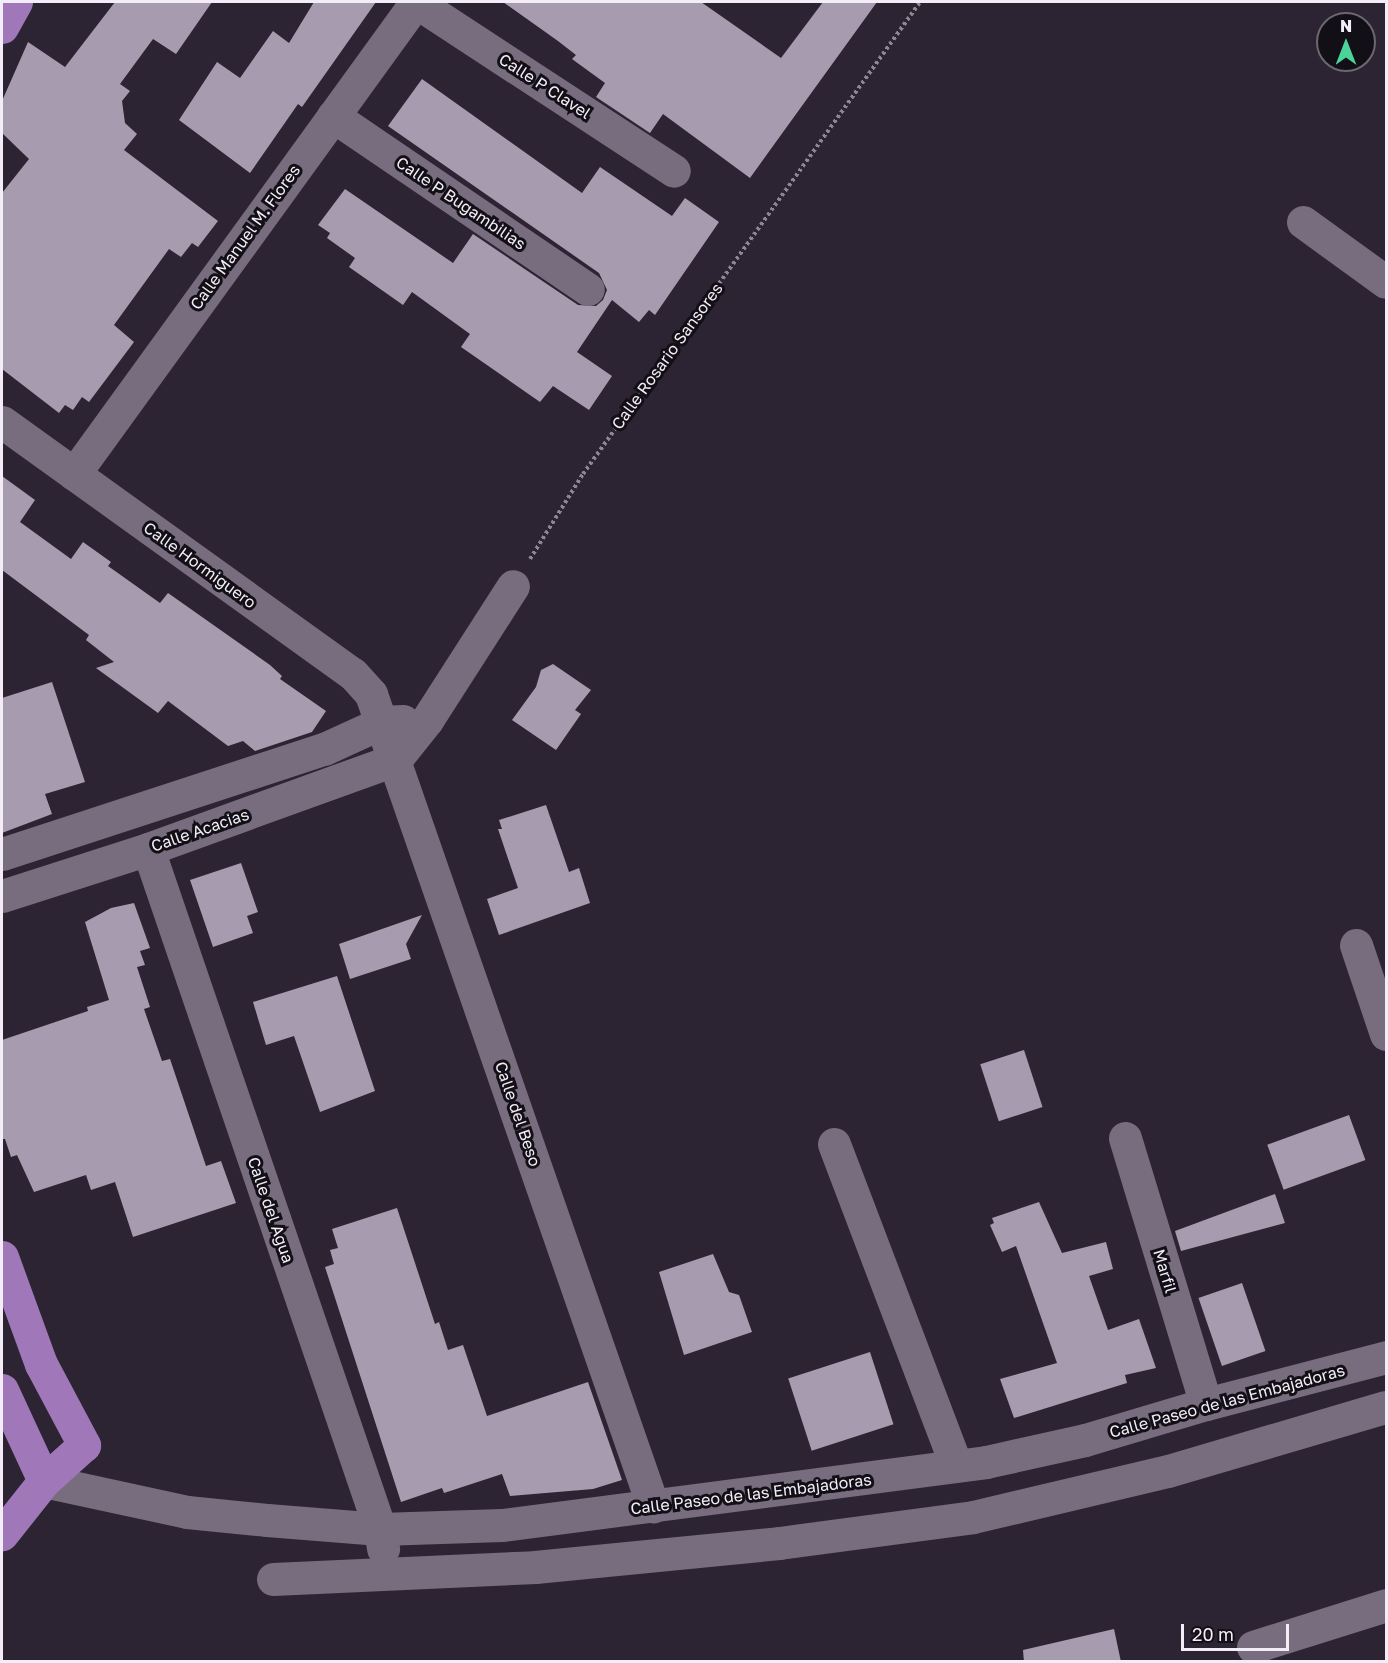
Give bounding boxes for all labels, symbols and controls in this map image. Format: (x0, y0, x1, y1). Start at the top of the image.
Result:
north arrow (1316, 12, 1376, 72)
text: N (1340, 16, 1352, 36)
street label: Calle P Clavel (496, 49, 594, 123)
street label: Calle P Bugambilias (393, 152, 529, 254)
street label: Calle Manuel M. Flores (186, 161, 304, 313)
street label: Calle Rosario Sansores (607, 279, 727, 433)
street label: Calle Hormiguero (140, 518, 260, 612)
street label: Calle Acacias (149, 804, 251, 856)
street label: Calle del Beso (491, 1059, 545, 1169)
street label: Calle del Agua (244, 1155, 298, 1265)
street label: Marfil (1149, 1247, 1181, 1295)
street label: Calle Paseo de las Embajadoras (1107, 1360, 1347, 1442)
street label: Calle Paseo de las Embajadoras (629, 1470, 873, 1518)
scale bar (1184, 1612, 1292, 1650)
text: 20 m (1192, 1623, 1234, 1645)

